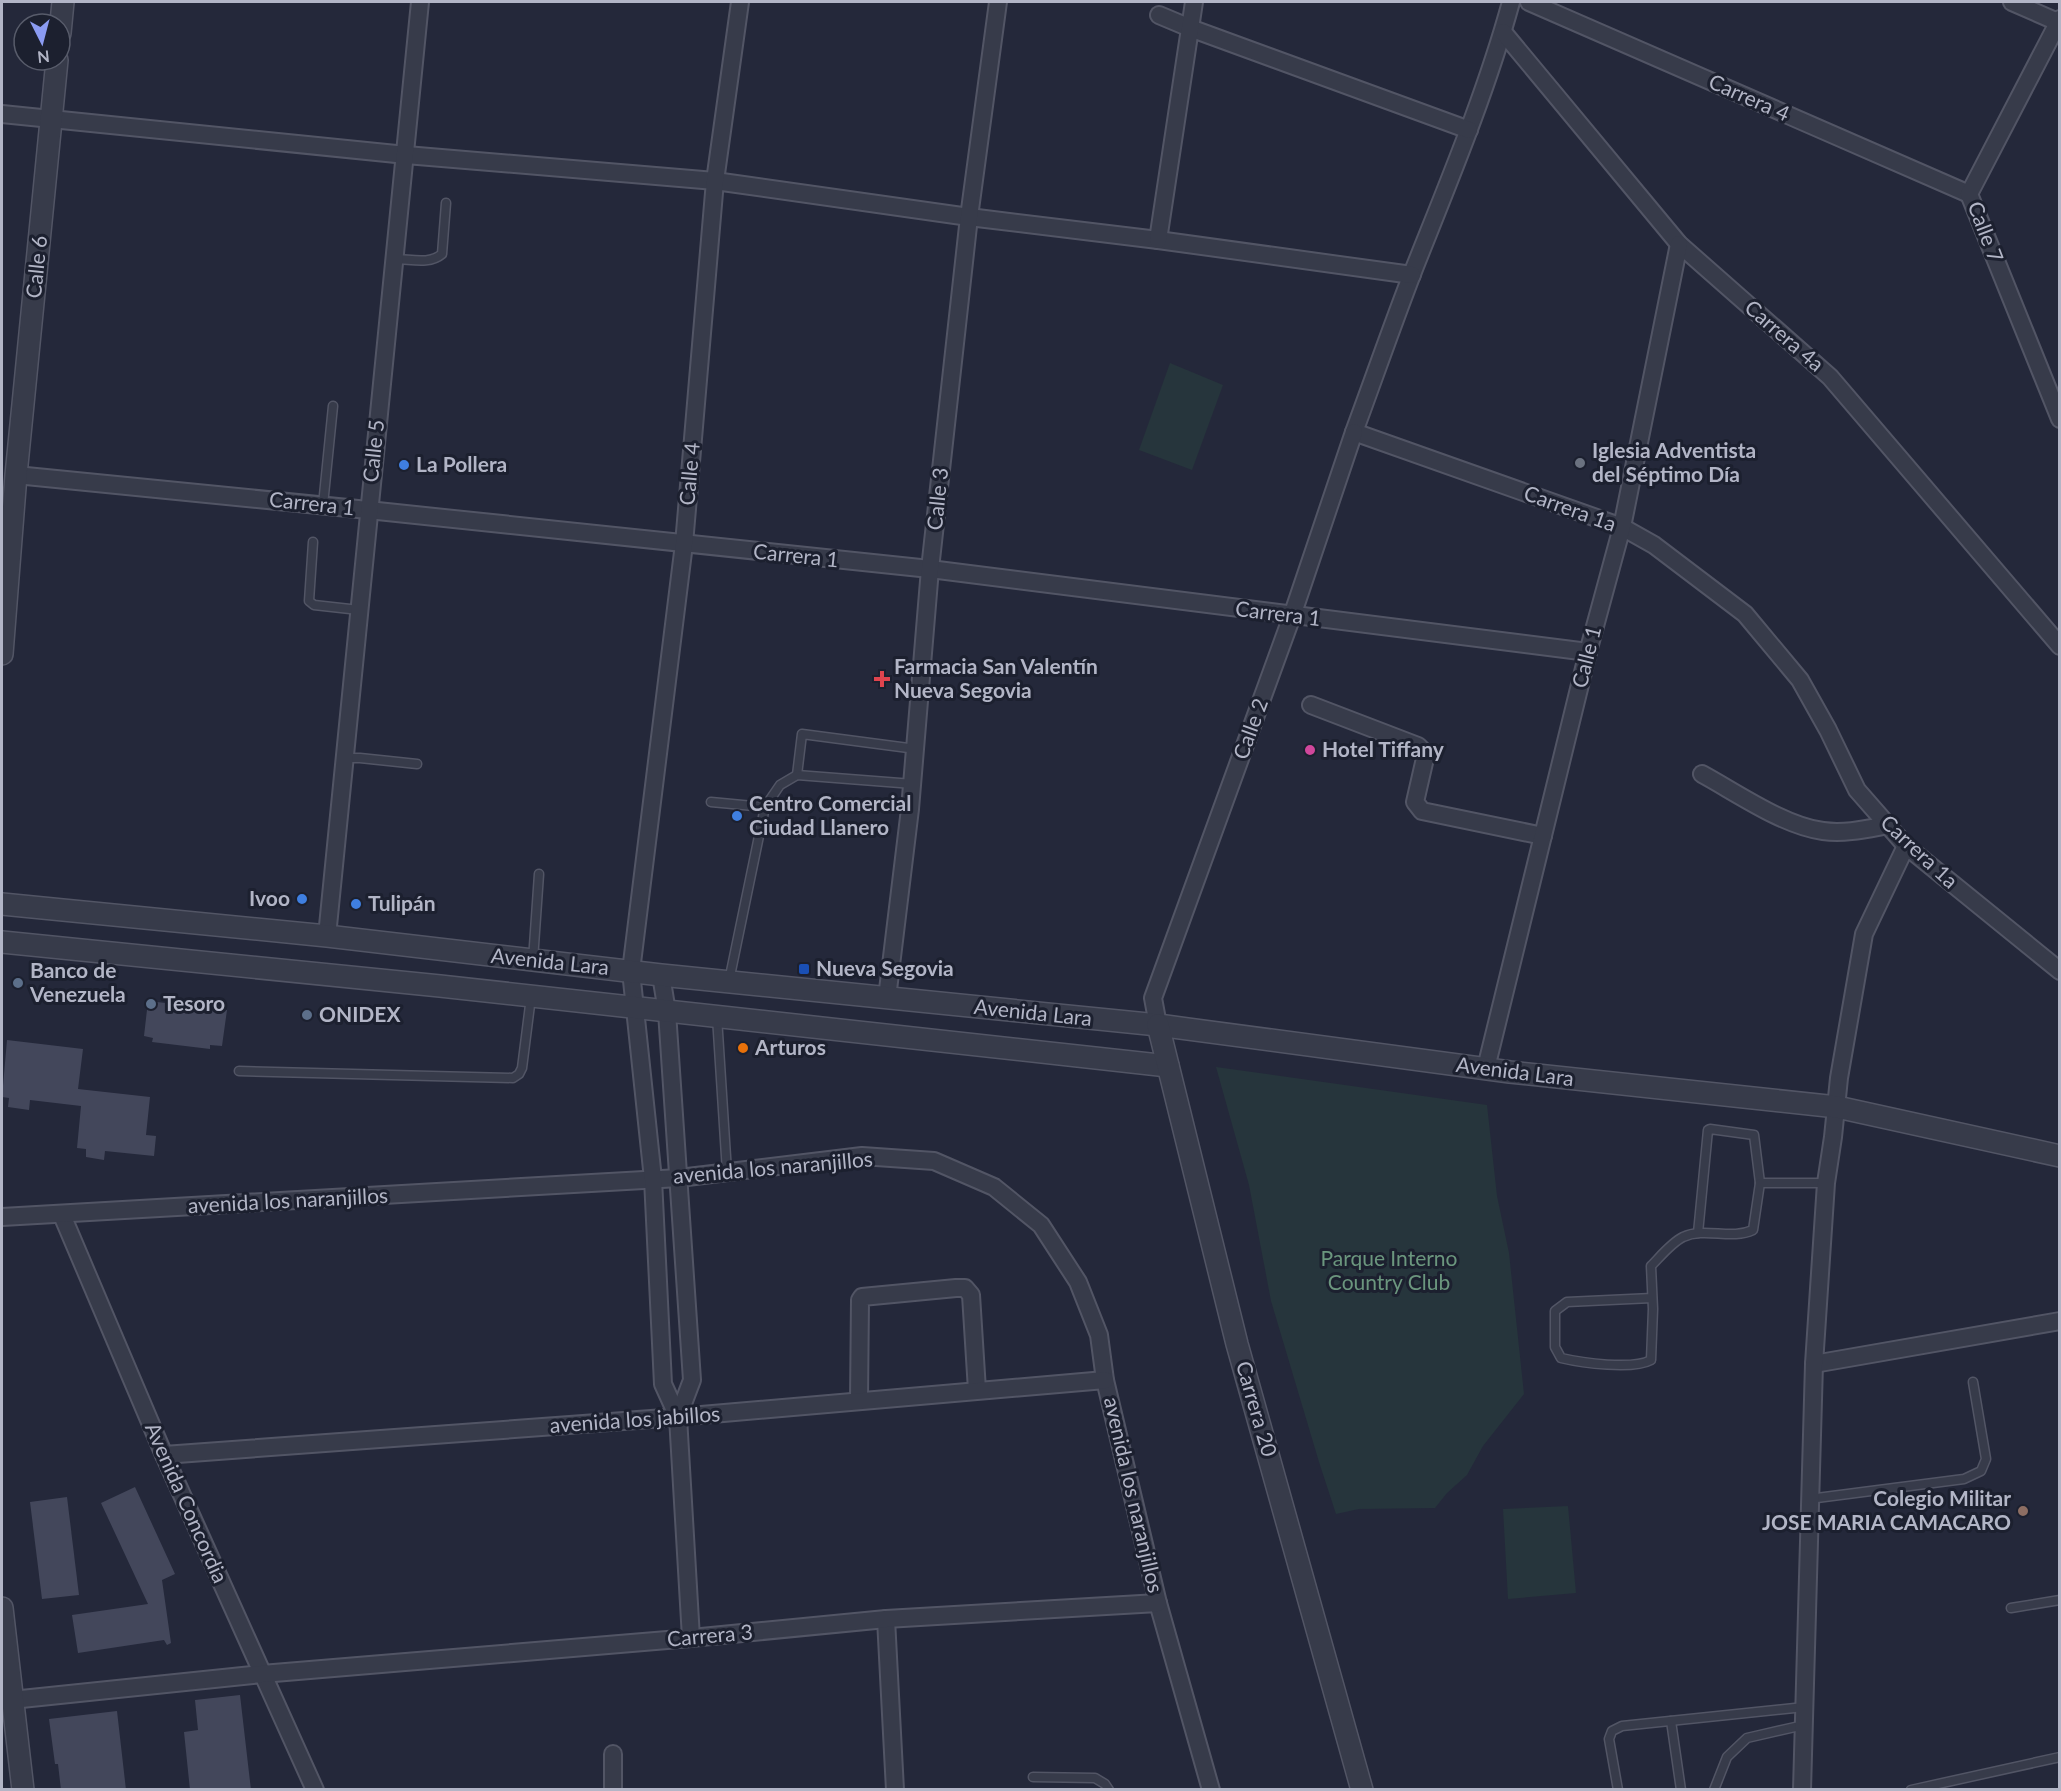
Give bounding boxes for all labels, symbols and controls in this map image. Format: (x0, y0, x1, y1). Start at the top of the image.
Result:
north arrow (12, 12, 72, 72)
text: N (36, 47, 51, 68)
street label: Carrera 4 (1705, 68, 1794, 126)
street label: Calle 7 (1963, 198, 2009, 265)
street label: Calle 6 (20, 234, 51, 299)
street label: Carrera 4a (1740, 294, 1830, 376)
street label: Calle 5 (357, 418, 388, 483)
place label: Iglesia Adventista del Séptimo Día (1592, 437, 1756, 486)
street label: Calle 4 (673, 441, 704, 506)
place label: La Pollera (416, 451, 507, 476)
marker: Iglesia Adventista del Séptimo Día (1573, 456, 1587, 470)
marker: La Pollera (397, 458, 411, 472)
street label: Calle 3 (921, 466, 952, 531)
street label: Carrera 1a (1521, 479, 1620, 536)
street label: Carrera 1 (268, 486, 356, 519)
street label: Carrera 1 (752, 538, 840, 571)
street label: Carrera 1 (1234, 595, 1322, 630)
street label: Calle 1 (1566, 623, 1605, 690)
place label: Farmacia San Valentín Nueva Segovia (894, 653, 1098, 702)
marker: Farmacia San Valentín Nueva Segovia (875, 672, 889, 686)
street label: Calle 2 (1227, 695, 1272, 762)
place label: Hotel Tiffany (1322, 736, 1445, 761)
marker: Hotel Tiffany (1303, 743, 1317, 757)
place label: Centro Comercial Ciudad Llanero (749, 790, 912, 839)
marker: Centro Comercial Ciudad Llanero (730, 809, 744, 823)
street label: Carrera 1a (1876, 809, 1964, 893)
place label: Ivoo (249, 885, 290, 910)
place label: Tulipán (368, 890, 435, 915)
marker: Ivoo (295, 892, 309, 906)
marker: Tulipán (349, 897, 363, 911)
street label: Avenida Lara (490, 942, 610, 979)
place label: Nueva Segovia (816, 955, 954, 980)
place label: Banco de Venezuela (29, 957, 126, 1006)
marker: Nueva Segovia (797, 962, 811, 976)
marker: Banco de Venezuela (11, 976, 25, 990)
place label: Tesoro (163, 990, 225, 1015)
street label: Avenida Lara (973, 993, 1093, 1030)
marker: Tesoro (144, 997, 158, 1011)
place label: ONIDEX (319, 1001, 401, 1026)
marker: ONIDEX (300, 1008, 314, 1022)
place label: Arturos (754, 1034, 826, 1059)
marker: Arturos (736, 1041, 750, 1055)
street label: Avenida Lara (1455, 1051, 1576, 1090)
street label: avenida los naranjillos (672, 1145, 874, 1188)
street label: avenida los naranjillos (187, 1182, 389, 1217)
park label: Parque Interno Country Club (1320, 1245, 1458, 1294)
street label: Carrera 20 (1232, 1358, 1283, 1459)
street label: avenida los naranjillos (1100, 1394, 1169, 1595)
street label: avenida los jabillos (549, 1400, 721, 1437)
street label: Avenida Concordia (141, 1418, 234, 1586)
place label: Colegio Militar JOSE MARIA CAMACARO (1762, 1485, 2011, 1534)
marker: Colegio Militar JOSE MARIA CAMACARO (2016, 1504, 2030, 1518)
street label: Carrera 3 (666, 1618, 754, 1651)

